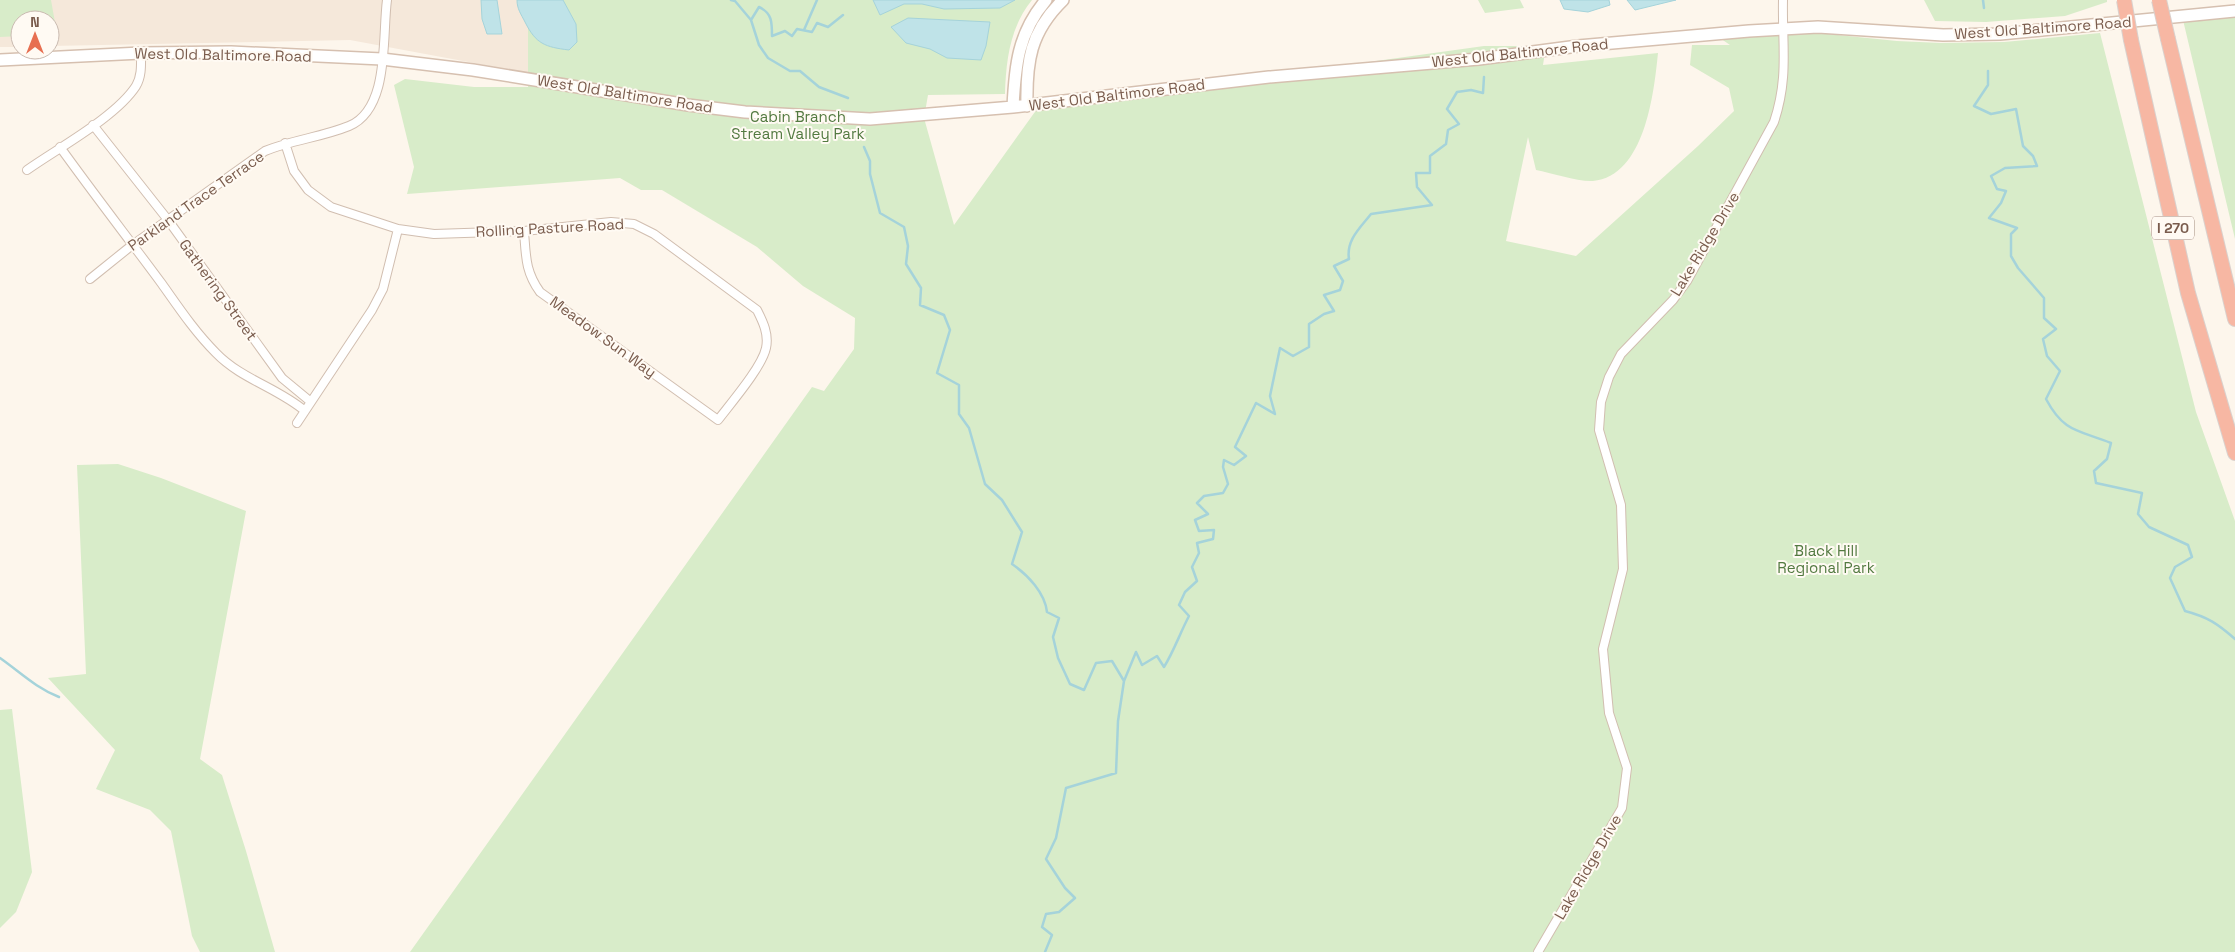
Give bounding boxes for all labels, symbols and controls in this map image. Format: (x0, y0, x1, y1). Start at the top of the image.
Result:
north arrow (10, 10, 60, 60)
street label: West Old Baltimore Road (1954, 12, 2132, 43)
text: N (30, 13, 40, 31)
street label: West Old Baltimore Road (1431, 34, 1609, 71)
street label: West Old Baltimore Road (134, 43, 312, 66)
street label: West Old Baltimore Road (536, 70, 714, 117)
street label: West Old Baltimore Road (1028, 74, 1206, 115)
park label: Cabin Branch Stream Valley Park (731, 107, 865, 143)
street label: Parkland Trace Terrace (124, 146, 268, 255)
street label: Lake Ridge Drive (1666, 188, 1743, 299)
street label: Rolling Pasture Road (475, 214, 625, 241)
road number: I 270 (2152, 217, 2194, 240)
street label: Gathering Street (175, 235, 262, 344)
street label: Meadow Sun Way (546, 292, 660, 382)
park label: Black Hill Regional Park (1777, 541, 1875, 577)
street label: Lake Ridge Drive (1550, 811, 1625, 923)

